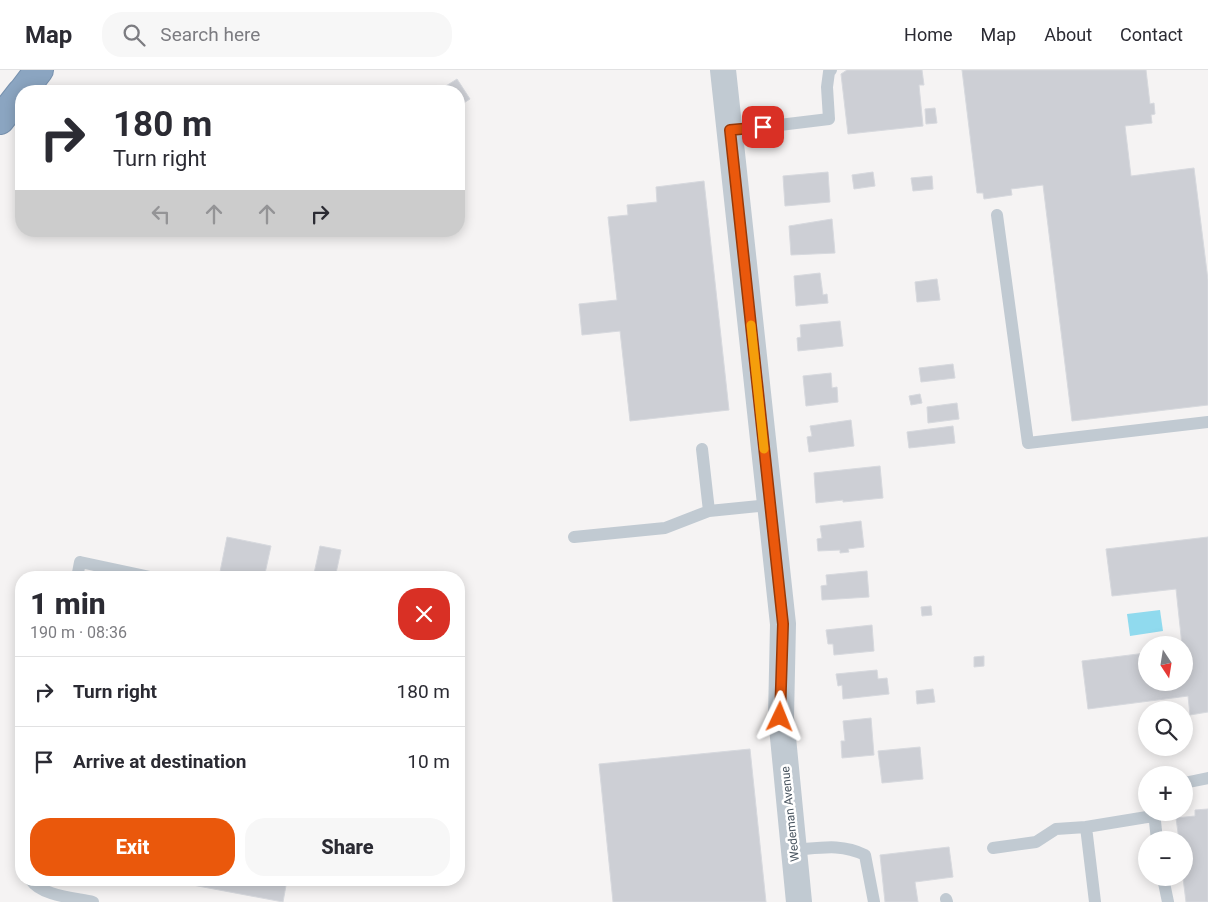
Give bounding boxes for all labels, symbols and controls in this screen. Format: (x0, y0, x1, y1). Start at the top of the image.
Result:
search box (102, 12, 452, 57)
text: Map (25, 21, 72, 49)
icon: search (120, 21, 148, 49)
text: Search here (160, 23, 260, 46)
text: Home (904, 24, 953, 45)
text: Map (981, 24, 1016, 45)
text: About (1044, 24, 1092, 45)
text: Contact (1120, 24, 1183, 45)
text: 180 m (113, 104, 212, 145)
icon: right (30, 105, 95, 170)
pin (742, 106, 784, 148)
icon: arrive (749, 113, 777, 141)
text: Turn right (113, 146, 207, 171)
icon: left (147, 200, 175, 228)
icon: ahead (200, 200, 228, 228)
icon: ahead (253, 200, 281, 228)
icon: right (306, 200, 334, 228)
text: 1 min (30, 586, 106, 621)
button: close (398, 588, 450, 640)
text: 190 m · 08:36 (30, 623, 127, 642)
north arrow (1138, 636, 1192, 691)
map controls (1138, 636, 1193, 886)
icon: right (30, 678, 58, 706)
text: Turn right (73, 680, 157, 703)
text: 180 m (397, 680, 450, 703)
position arrow (753, 690, 805, 742)
button: search (1138, 701, 1193, 756)
icon: arrive (30, 748, 58, 776)
text: Arrive at destination (73, 750, 246, 773)
text: 10 m (407, 750, 450, 773)
street label: Wedeman Avenue (778, 766, 802, 862)
button: + (1138, 766, 1193, 821)
button: Exit (30, 818, 235, 876)
button: Share (245, 818, 450, 876)
button: − (1138, 831, 1193, 886)

